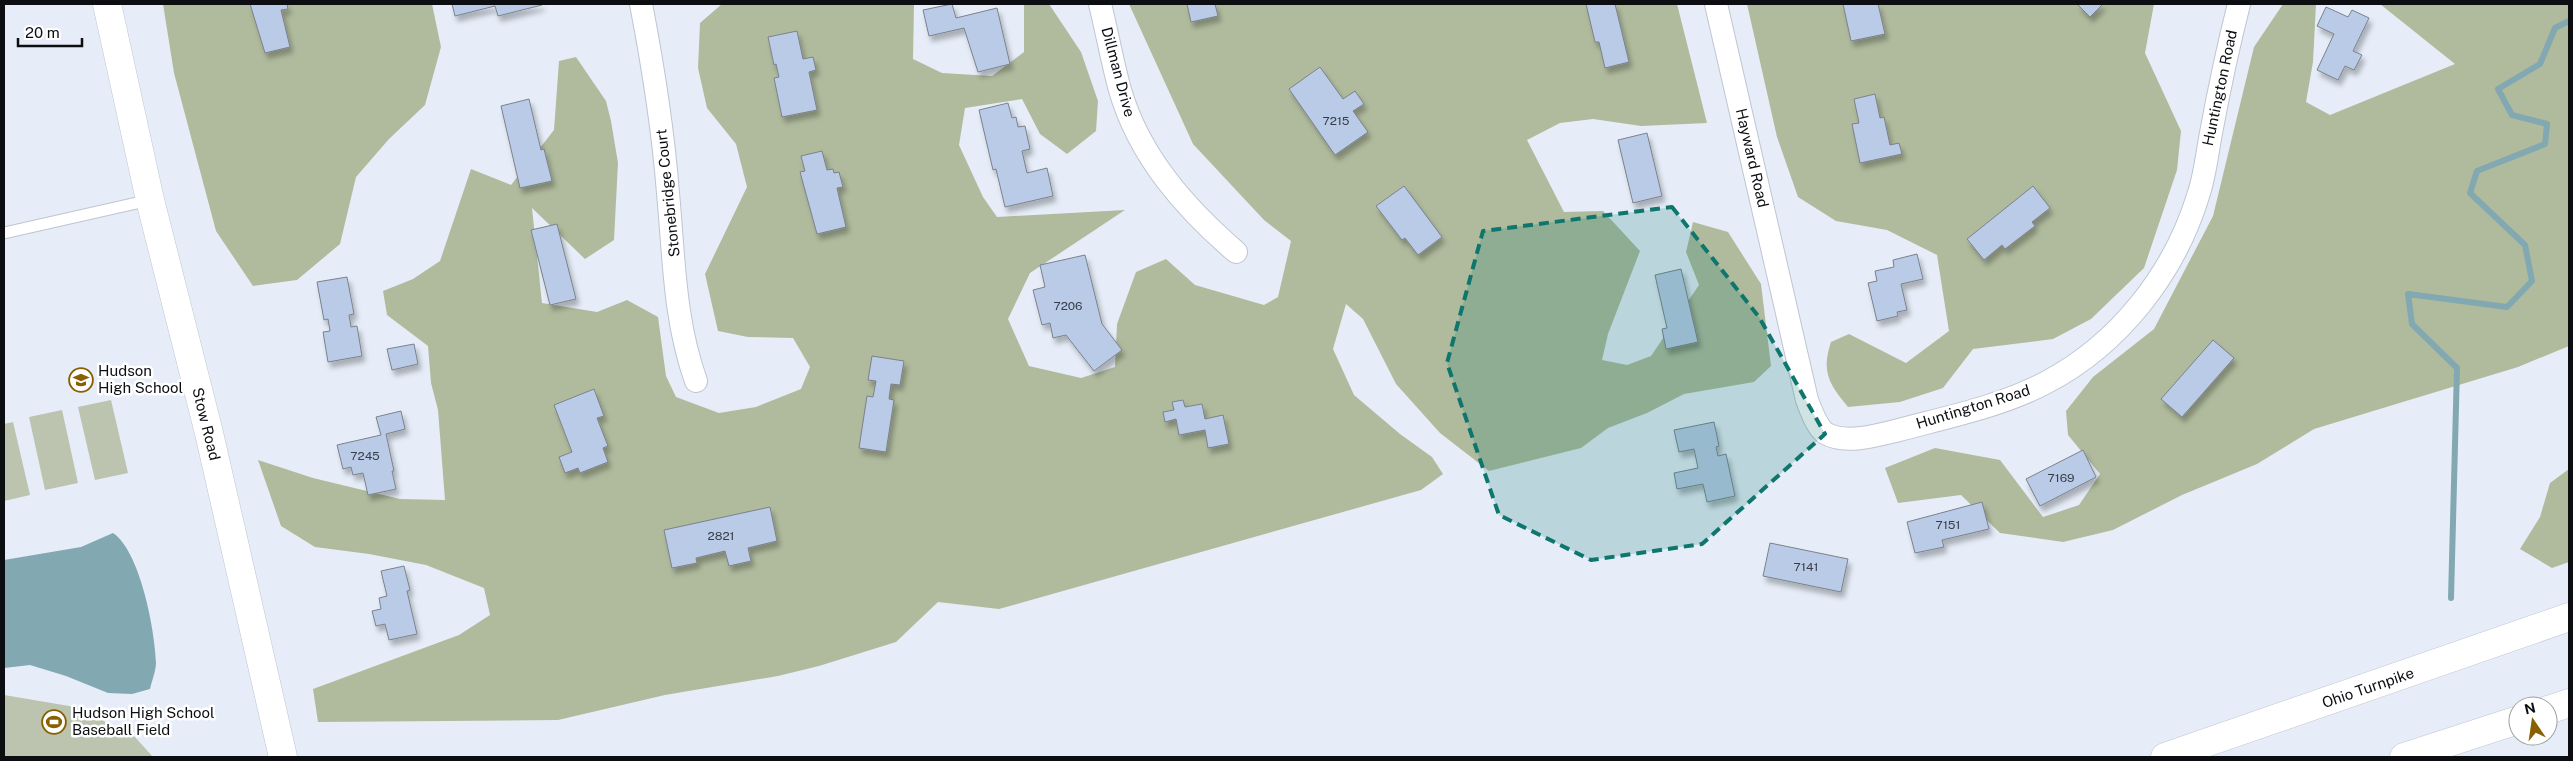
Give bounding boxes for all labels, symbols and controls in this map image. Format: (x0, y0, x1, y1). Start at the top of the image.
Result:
scale bar (18, 15, 81, 47)
text: 20 m (25, 24, 60, 41)
street label: Dillman Drive (1098, 25, 1139, 119)
street label: Huntington Road (2199, 28, 2240, 148)
street label: Hayward Road (1733, 107, 1772, 209)
house number: 7215 (1322, 114, 1350, 128)
street label: Stonebridge Court (652, 128, 683, 258)
house number: 7206 (1053, 299, 1083, 313)
place label: Hudson High School (98, 362, 183, 396)
school or university icon: Hudson High School (68, 367, 94, 393)
street label: Huntington Road (1914, 381, 2032, 432)
street label: Stow Road (189, 386, 224, 462)
house number: 7245 (350, 449, 380, 463)
house number: 7169 (2047, 471, 2075, 485)
house number: 7151 (1936, 518, 1960, 532)
house number: 2821 (708, 529, 734, 543)
house number: 7141 (1794, 560, 1818, 574)
street label: Ohio Turnpike (2320, 664, 2416, 711)
north arrow (2508, 696, 2558, 746)
text: N (2523, 699, 2537, 717)
place label: Hudson High School Baseball Field (72, 704, 215, 738)
sports icon: Hudson High School Baseball Field (41, 709, 67, 735)

